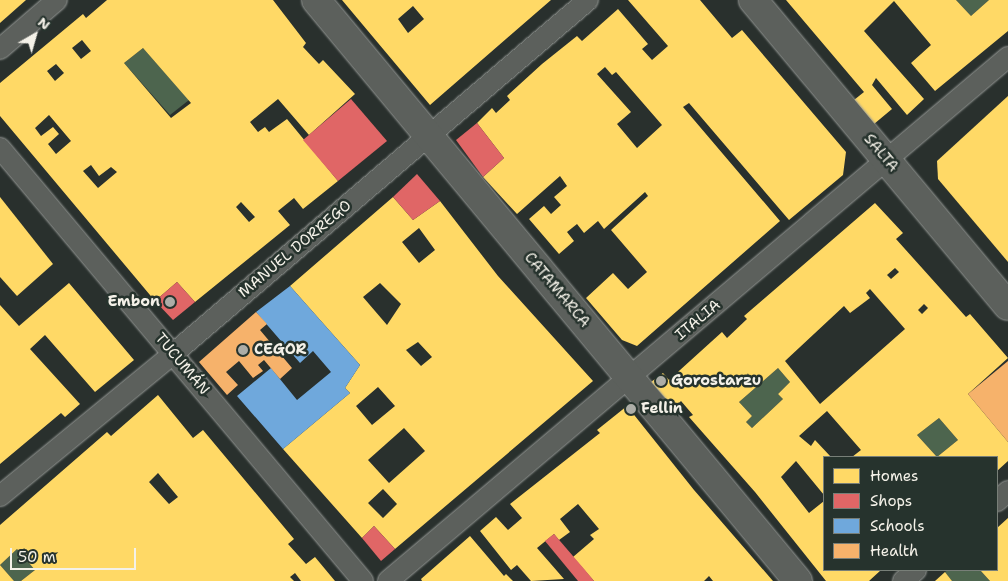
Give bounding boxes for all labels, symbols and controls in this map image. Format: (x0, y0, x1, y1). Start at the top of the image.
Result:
north arrow (10, 10, 60, 60)
text: N (34, 13, 54, 34)
street label: SALTA (860, 130, 902, 176)
street label: MANUEL DORREGO (235, 197, 355, 301)
street label: CATAMARCA (520, 249, 594, 331)
place label: Embon (107, 293, 160, 311)
marker: Embon (164, 296, 176, 308)
street label: ITALIA (672, 296, 724, 344)
street label: TUCUMÁN (151, 329, 213, 399)
place label: CEGOR (254, 341, 307, 359)
marker: CEGOR (236, 343, 250, 357)
place label: Gorostarzu (671, 372, 761, 390)
marker: Gorostarzu (655, 375, 667, 387)
place label: Fellin (641, 400, 683, 418)
marker: Fellin (625, 403, 637, 415)
legend (823, 456, 998, 571)
text: Homes (870, 466, 918, 486)
text: Shops (870, 491, 912, 511)
text: Schools (870, 516, 925, 536)
scale bar (12, 538, 139, 570)
text: Health (870, 541, 918, 561)
text: 50 m (18, 547, 56, 567)

